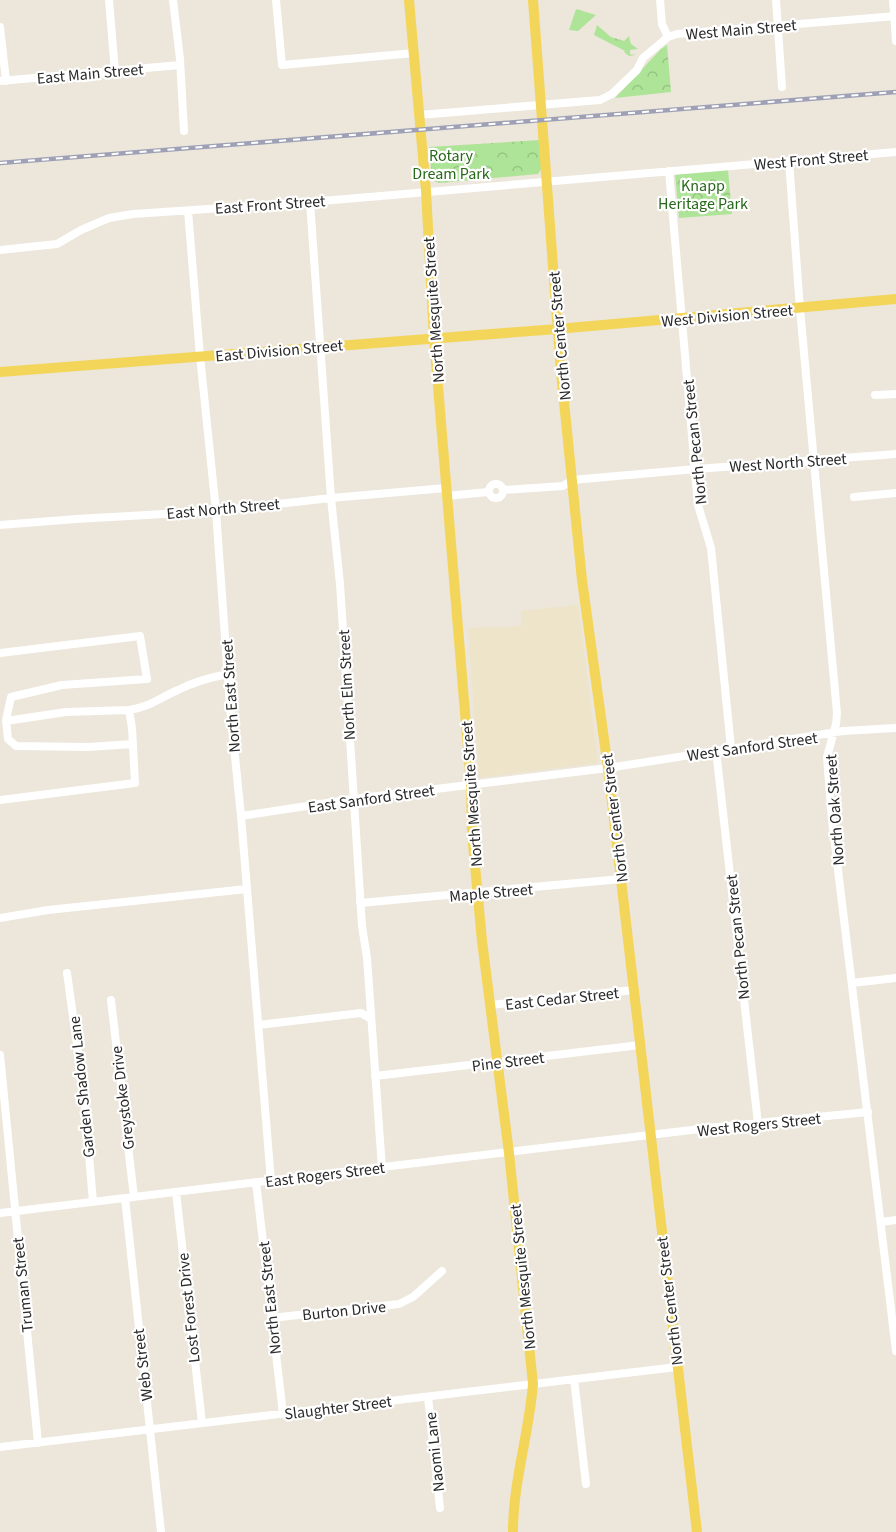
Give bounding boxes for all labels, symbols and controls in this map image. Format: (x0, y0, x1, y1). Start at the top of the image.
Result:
street label: West Main Street (685, 14, 798, 46)
street label: East Main Street (36, 58, 145, 90)
street label: West Front Street (753, 144, 870, 176)
park label: Rotary Dream Park (412, 145, 490, 185)
park label: Knapp Heritage Park (658, 175, 748, 215)
street label: East Front Street (214, 190, 327, 220)
street label: North Mesquite Street (418, 236, 450, 384)
street label: North Center Street (543, 270, 577, 401)
street label: West Division Street (660, 299, 794, 333)
street label: East Division Street (214, 334, 344, 368)
street label: North Pecan Street (677, 378, 713, 506)
street label: West North Street (729, 448, 848, 478)
street label: East North Street (166, 493, 281, 525)
street label: North Elm Street (333, 628, 361, 741)
street label: North East Street (216, 638, 246, 753)
street label: North Mesquite Street (456, 720, 488, 868)
street label: West Sanford Street (685, 727, 819, 767)
street label: North Center Street (596, 752, 634, 884)
street label: North Oak Street (820, 753, 850, 866)
street label: East Sanford Street (306, 779, 436, 819)
street label: North Pecan Street (720, 873, 756, 1001)
street label: Maple Street (448, 878, 534, 908)
street label: East Cedar Street (504, 982, 621, 1016)
street label: Garden Shadow Lane (64, 1015, 100, 1159)
street label: Greystoke Drive (106, 1045, 140, 1151)
street label: Pine Street (471, 1047, 546, 1077)
street label: West Rogers Street (696, 1107, 823, 1142)
street label: East Rogers Street (264, 1157, 387, 1193)
street label: North Mesquite Street (504, 1203, 542, 1351)
street label: North Center Street (651, 1235, 689, 1367)
street label: Truman Street (7, 1236, 39, 1334)
street label: North East Street (253, 1240, 287, 1355)
street label: Lost Forest Drive (172, 1252, 206, 1364)
street label: Burton Drive (301, 1296, 387, 1326)
street label: Web Street (128, 1327, 158, 1402)
street label: Slaughter Street (283, 1390, 394, 1425)
street label: Naomi Lane (420, 1411, 450, 1493)

